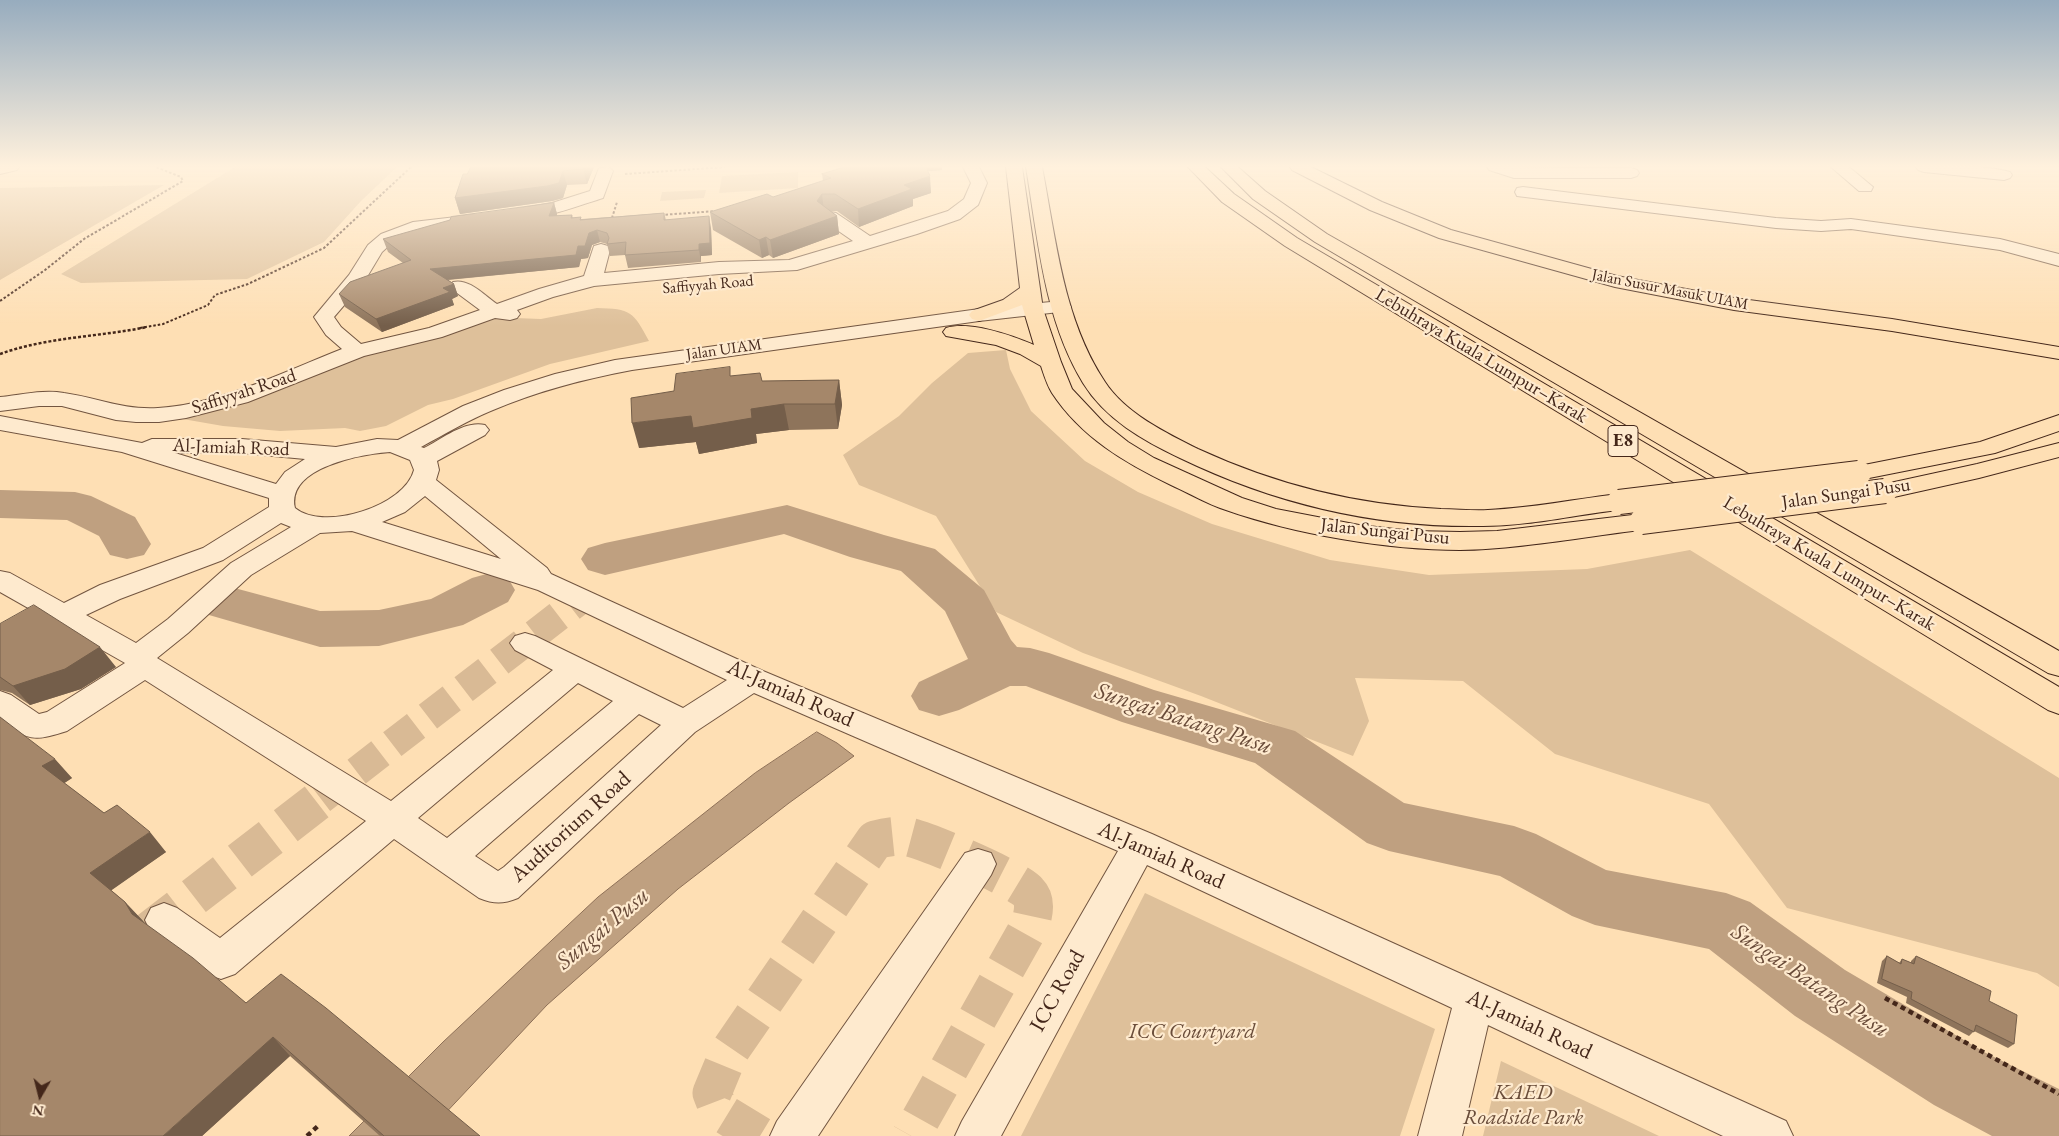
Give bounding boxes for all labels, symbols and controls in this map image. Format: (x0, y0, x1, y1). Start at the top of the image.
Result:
street label: Jalan Susur Masuk UIAM (1590, 265, 1750, 315)
street label: Saffiyyah Road (662, 271, 754, 299)
street label: Lebuhraya Kuala Lumpur–Karak (1371, 283, 1591, 429)
street label: Jalan UIAM (685, 335, 763, 365)
street label: Saffiyyah Road (189, 364, 299, 420)
road number: E8 (1608, 426, 1638, 456)
street label: Al-Jamiah Road (172, 435, 290, 461)
street label: Jalan Sungai Pusu (1780, 474, 1912, 514)
street label: Lebuhraya Kuala Lumpur–Karak (1719, 491, 1939, 637)
street label: Jalan Sungai Pusu (1319, 514, 1451, 550)
street label: Al-Jamiah Road (723, 654, 857, 734)
water label: Sungai Batang Pusu (1091, 677, 1275, 761)
street label: Auditorium Road (505, 766, 637, 888)
street label: Al-Jamiah Road (1094, 816, 1228, 896)
water label: Sungai Pusu (550, 882, 656, 976)
water label: Sungai Batang Pusu (1726, 918, 1894, 1044)
street label: ICC Road (1025, 946, 1091, 1036)
street label: Al-Jamiah Road (1462, 984, 1596, 1066)
park label: ICC Courtyard (1129, 1019, 1255, 1045)
north arrow (15, 1071, 65, 1121)
park label: KAED Roadside Park (1462, 1080, 1584, 1132)
text: N (31, 1101, 45, 1121)

